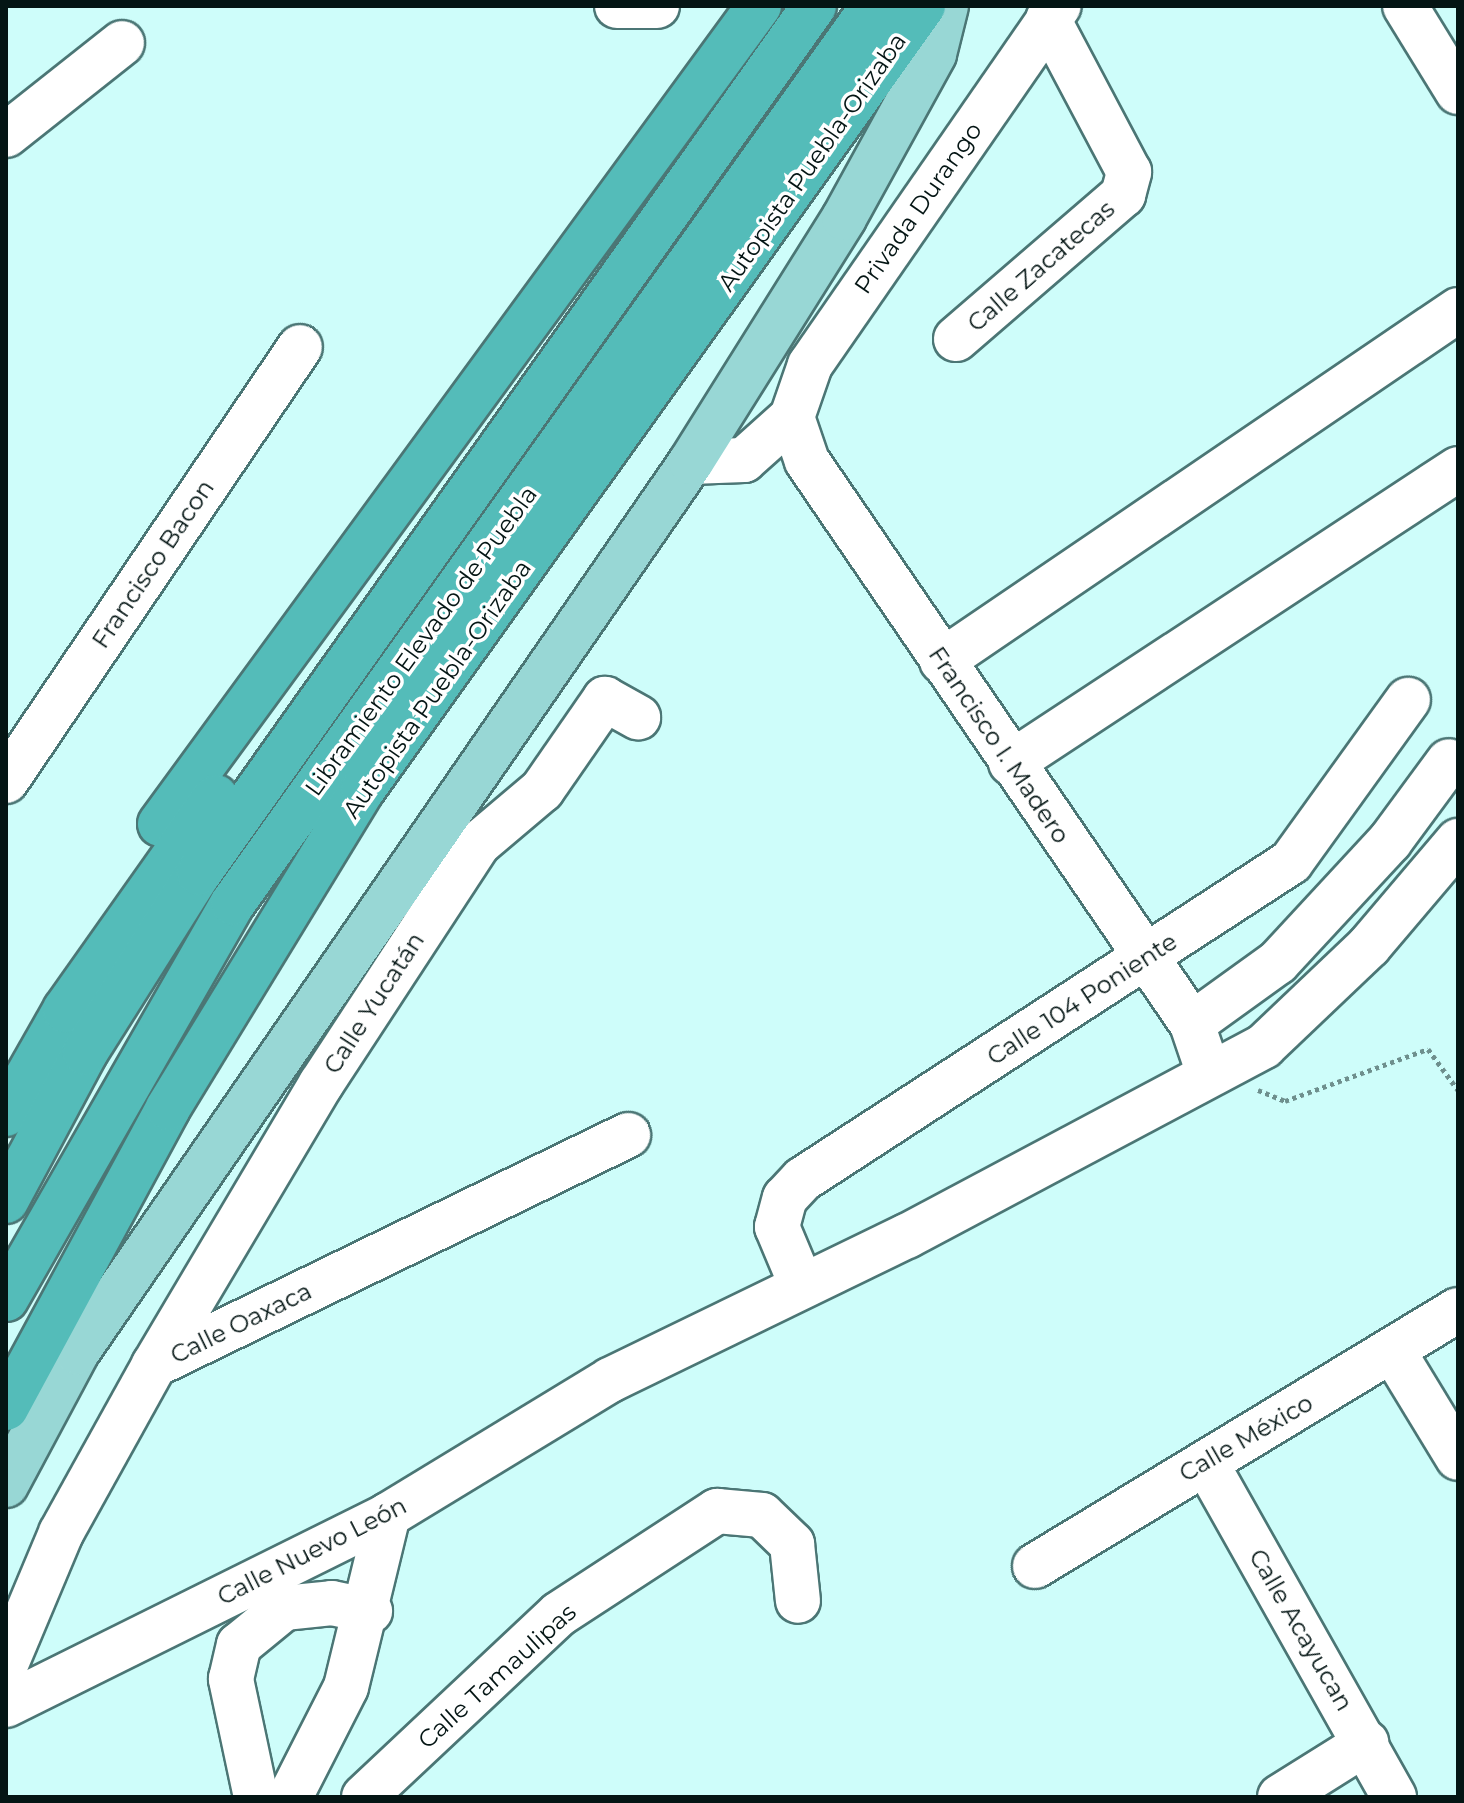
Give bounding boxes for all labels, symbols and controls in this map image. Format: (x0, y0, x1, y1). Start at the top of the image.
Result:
street label: Autopista Puebla-Orizaba (712, 27, 912, 297)
street label: Privada Durango (848, 117, 988, 299)
street label: Calle Zacatecas (962, 194, 1120, 338)
street label: Francisco Bacon (86, 474, 220, 654)
street label: Libramiento Elevado de Puebla (299, 481, 543, 801)
street label: Autopista Puebla-Orizaba (337, 554, 537, 824)
street label: Francisco I. Madero (922, 641, 1076, 849)
street label: Calle Yucatán (318, 927, 430, 1079)
street label: Calle 104 Poniente (982, 927, 1182, 1071)
street label: Calle Oaxaca (166, 1276, 316, 1370)
street label: Calle México (1174, 1388, 1318, 1488)
street label: Calle Nuevo León (213, 1491, 411, 1611)
street label: Calle Acayucan (1243, 1544, 1359, 1716)
street label: Calle Tamaulipas (412, 1597, 582, 1755)

